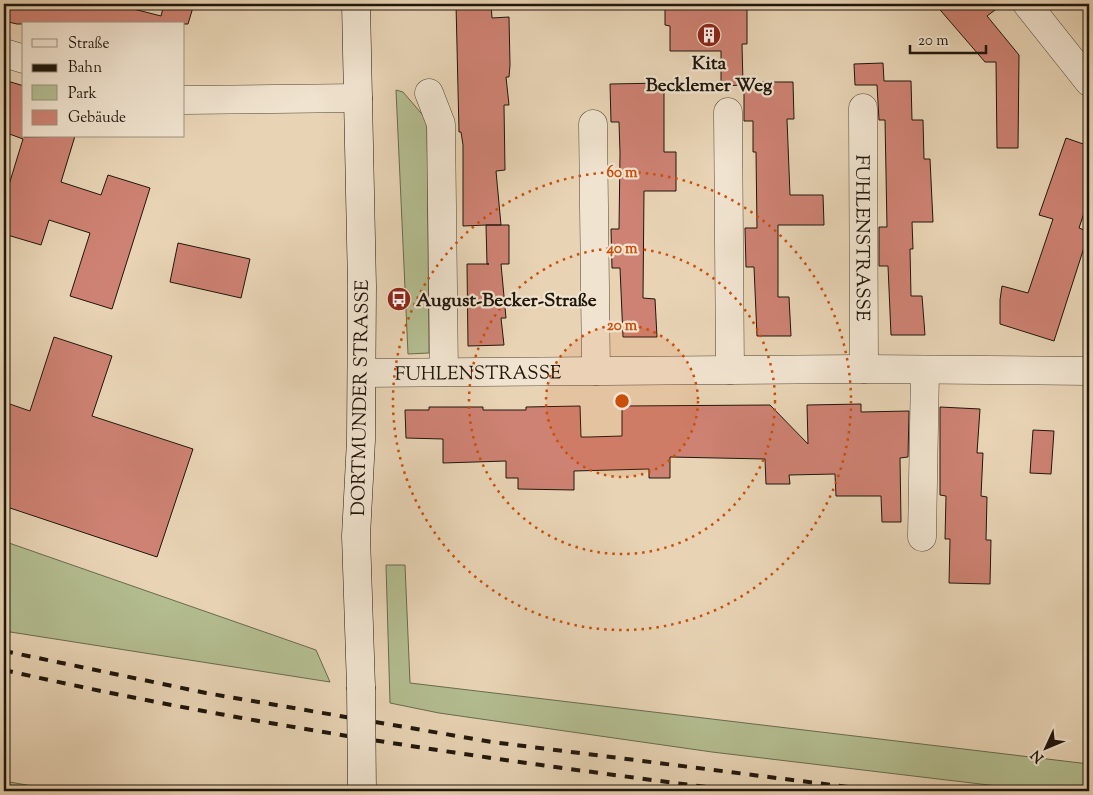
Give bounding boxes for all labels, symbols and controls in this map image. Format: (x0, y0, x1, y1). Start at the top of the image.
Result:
legend (22, 22, 185, 138)
building icon: Kita Becklemer Weg (696, 22, 722, 48)
scale bar (910, 22, 987, 54)
text: 20 m (918, 31, 949, 52)
text: Straße (68, 34, 110, 55)
place label: Kita Becklemer Weg (646, 51, 773, 100)
text: Bahn (68, 58, 102, 79)
text: Park (68, 84, 97, 105)
text: Gebäude (68, 108, 126, 129)
street label: FUHLENSTRASSE (847, 155, 875, 322)
text: 60 m (607, 163, 638, 184)
text: 40 m (606, 239, 638, 260)
street label: DORTMUNDER STRASSE (346, 279, 377, 517)
bus stop icon: August-Becker-Straße (386, 286, 412, 312)
place label: August-Becker-Straße (416, 288, 597, 315)
text: 20 m (607, 316, 638, 337)
street label: FUHLENSTRASSE (394, 360, 562, 389)
centre of rings (613, 392, 631, 410)
north arrow (1020, 722, 1070, 772)
text: N (1027, 745, 1049, 767)

